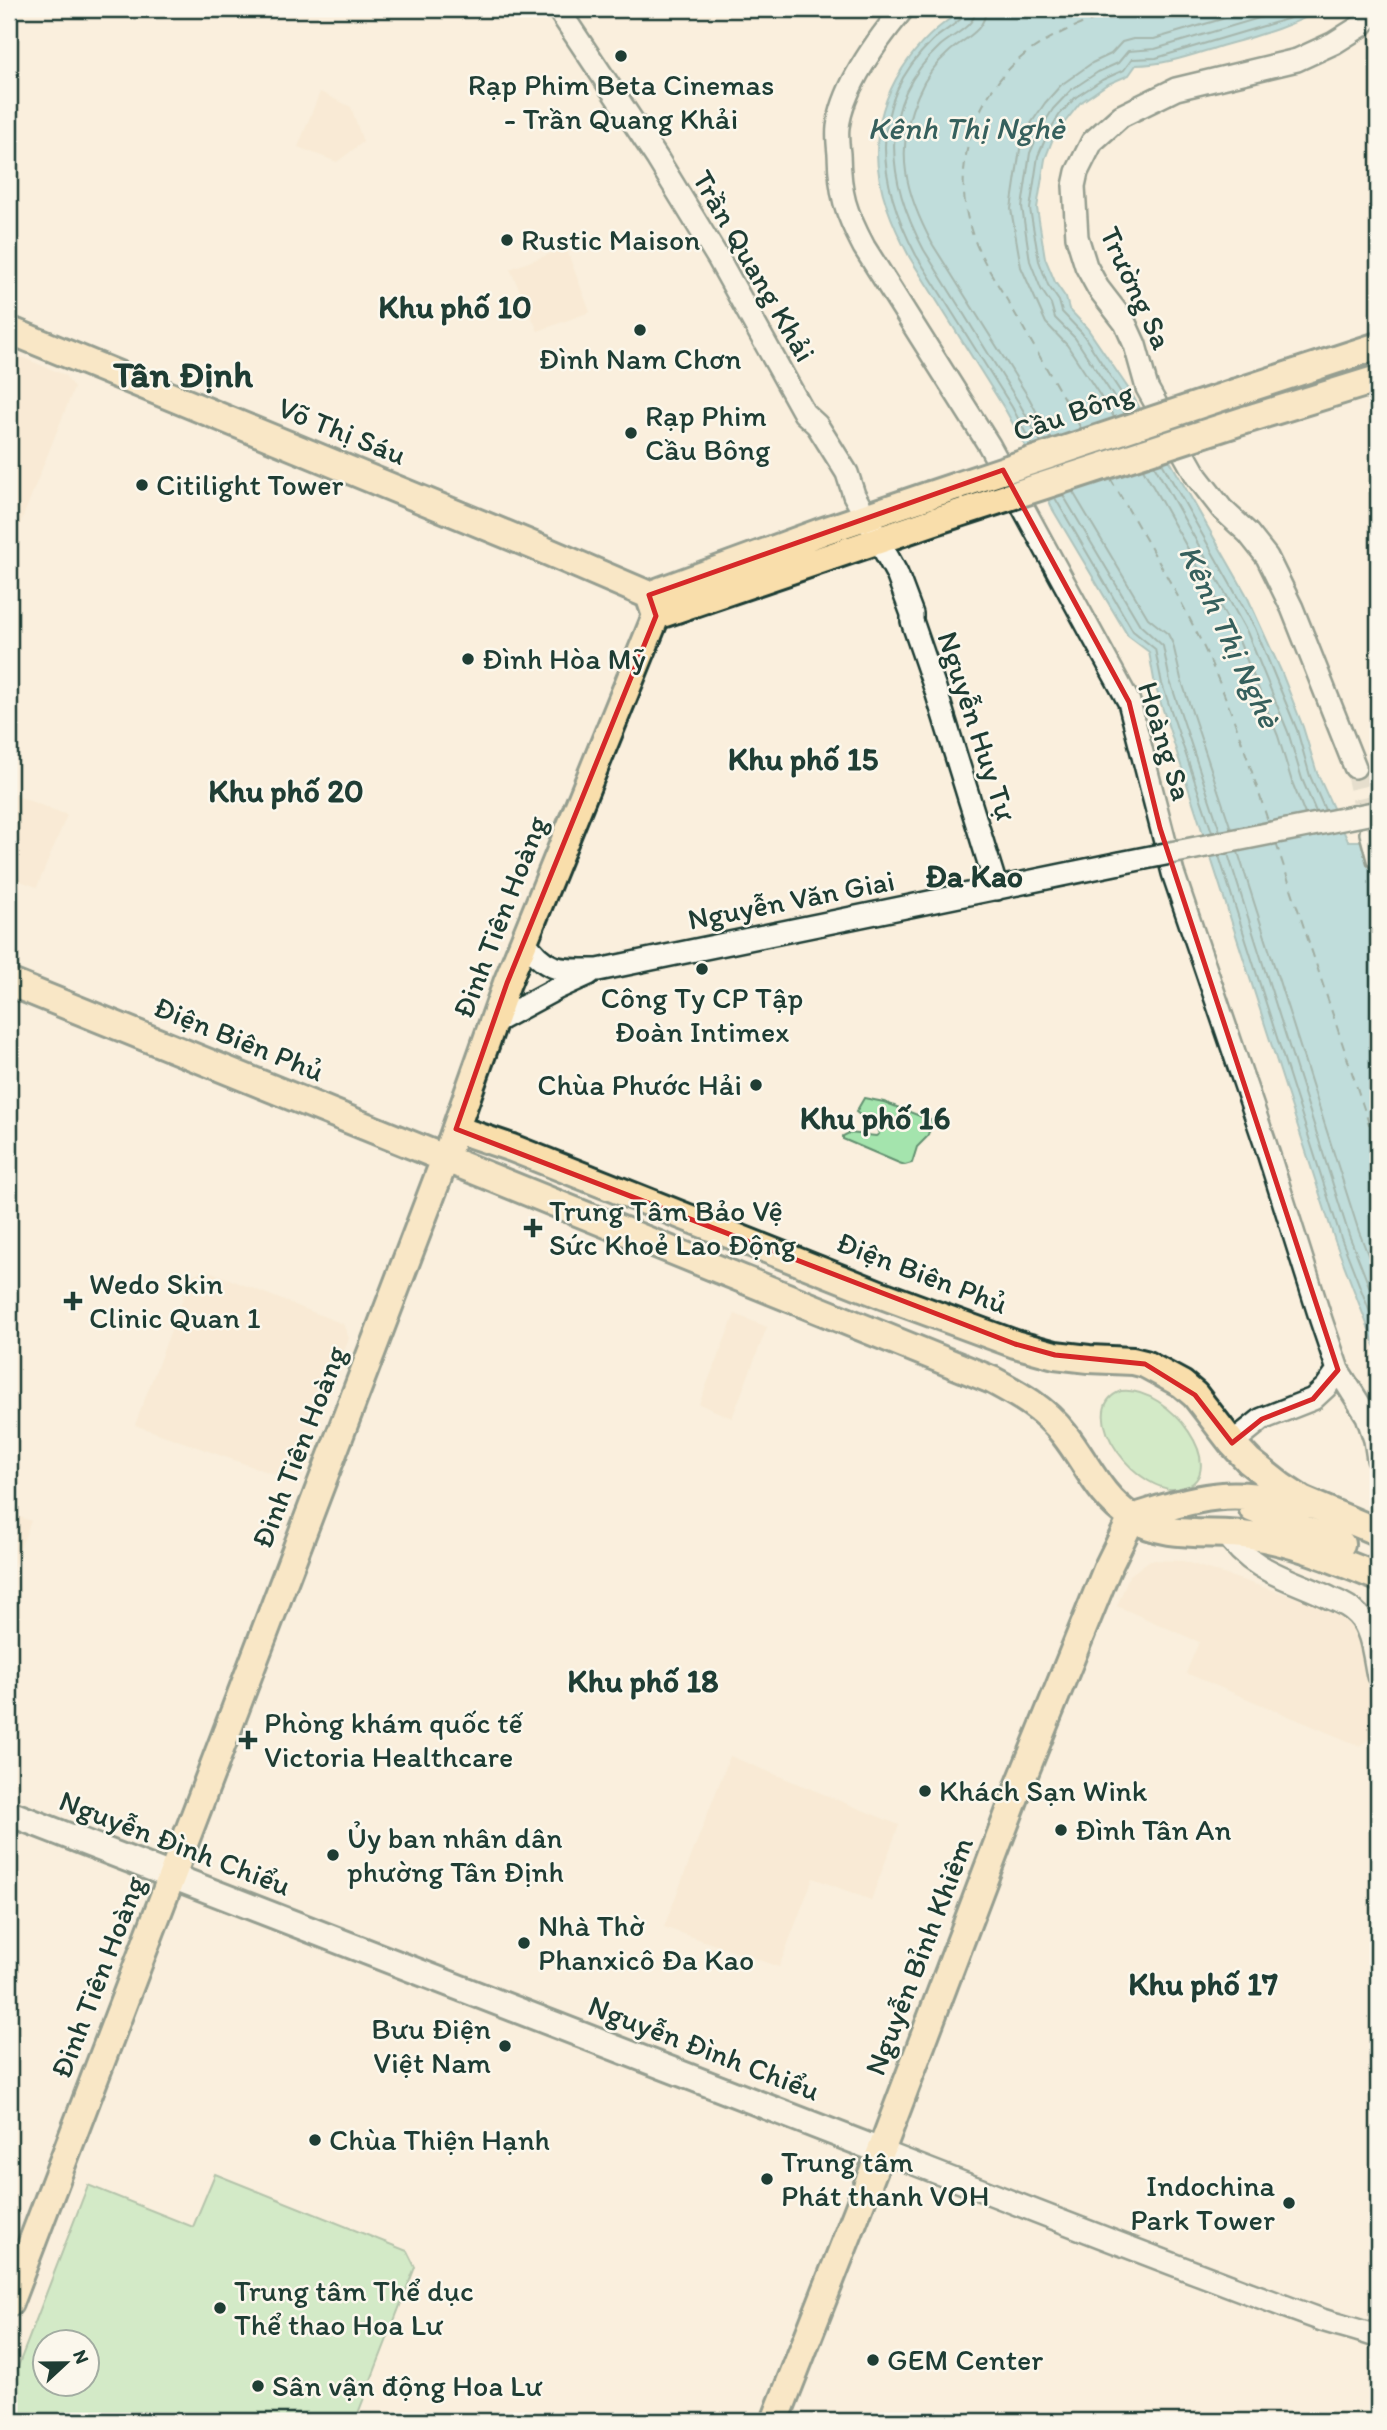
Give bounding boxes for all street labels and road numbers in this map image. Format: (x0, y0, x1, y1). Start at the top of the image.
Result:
street label: Trần Quang Khải (685, 163, 824, 368)
street label: Trường Sa (1092, 221, 1181, 355)
street label: Cầu Bông (1008, 373, 1139, 449)
street label: Võ Thị Sáu (273, 388, 412, 473)
street label: Nguyễn Huy Tự (929, 626, 1026, 826)
street label: Hoàng Sa (1130, 677, 1201, 805)
street label: Đinh Tiên Hoàng (444, 810, 555, 1023)
street label: Nguyễn Văn Giai (684, 861, 897, 938)
street label: Điện Biên Phủ (149, 988, 330, 1089)
street label: Ðiện Biên Phủ (832, 1223, 1013, 1322)
street label: Đinh Tiên Hoàng (243, 1340, 354, 1553)
street label: Nguyễn Đình Chiểu (54, 1781, 296, 1904)
street label: Nguyễn Bỉnh Khiêm (856, 1831, 981, 2080)
street label: Đinh Tiên Hoàng (42, 1870, 153, 2083)
street label: Nguyễn Đình Chiểu (583, 1986, 825, 2109)

